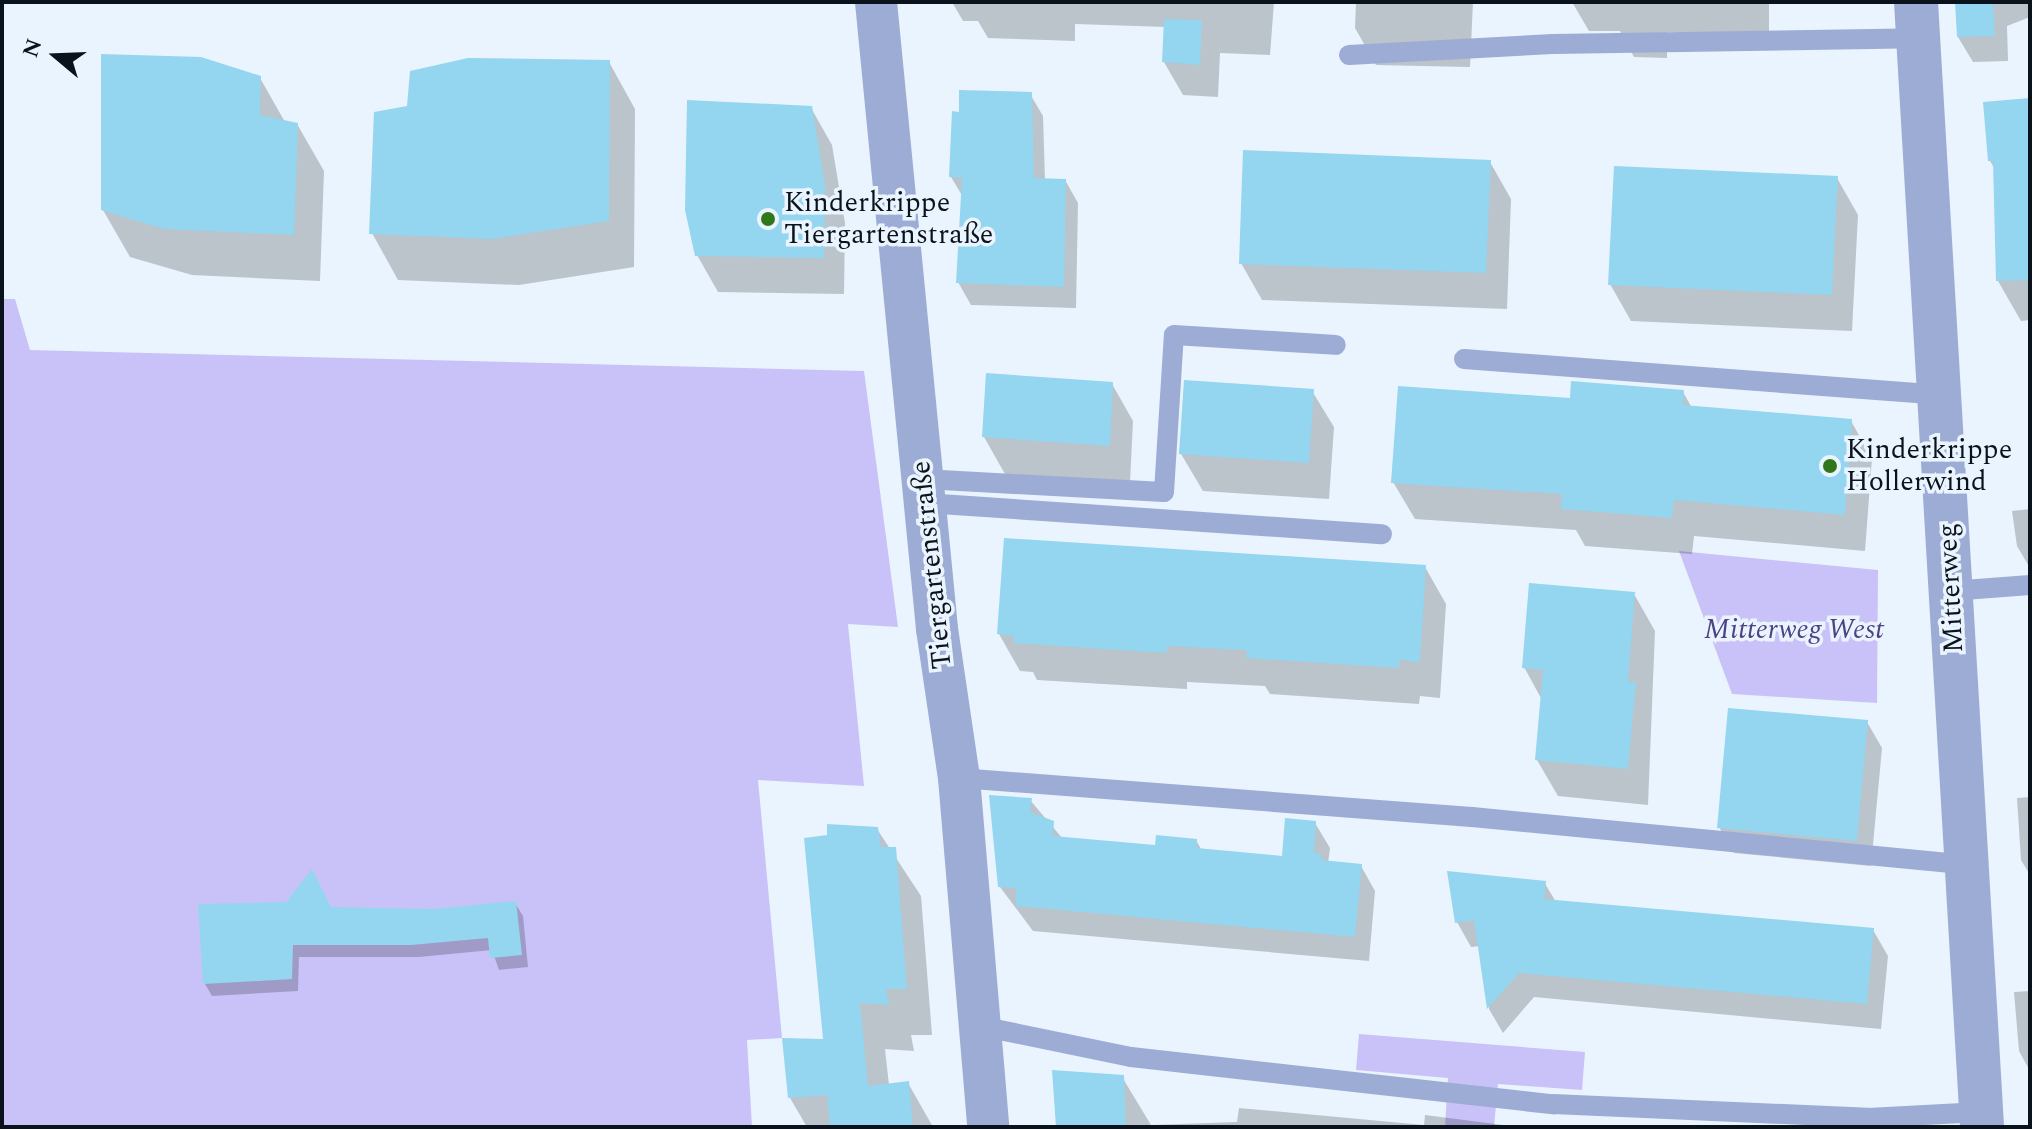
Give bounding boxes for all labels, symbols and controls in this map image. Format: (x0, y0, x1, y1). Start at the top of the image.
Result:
north arrow (16, 16, 96, 96)
text: N (14, 34, 51, 62)
place label: Kinderkrippe Tiergartenstraße (784, 186, 993, 252)
marker: Kinderkrippe Tiergartenstraße (759, 210, 777, 228)
place label: Kinderkrippe Hollerwind (1846, 433, 2012, 499)
marker: Kinderkrippe Hollerwind (1821, 457, 1839, 475)
street label: Tiergartenstraße (904, 459, 960, 671)
street label: Mitterweg (1931, 522, 1971, 654)
park label: Mitterweg West (1704, 613, 1884, 647)

